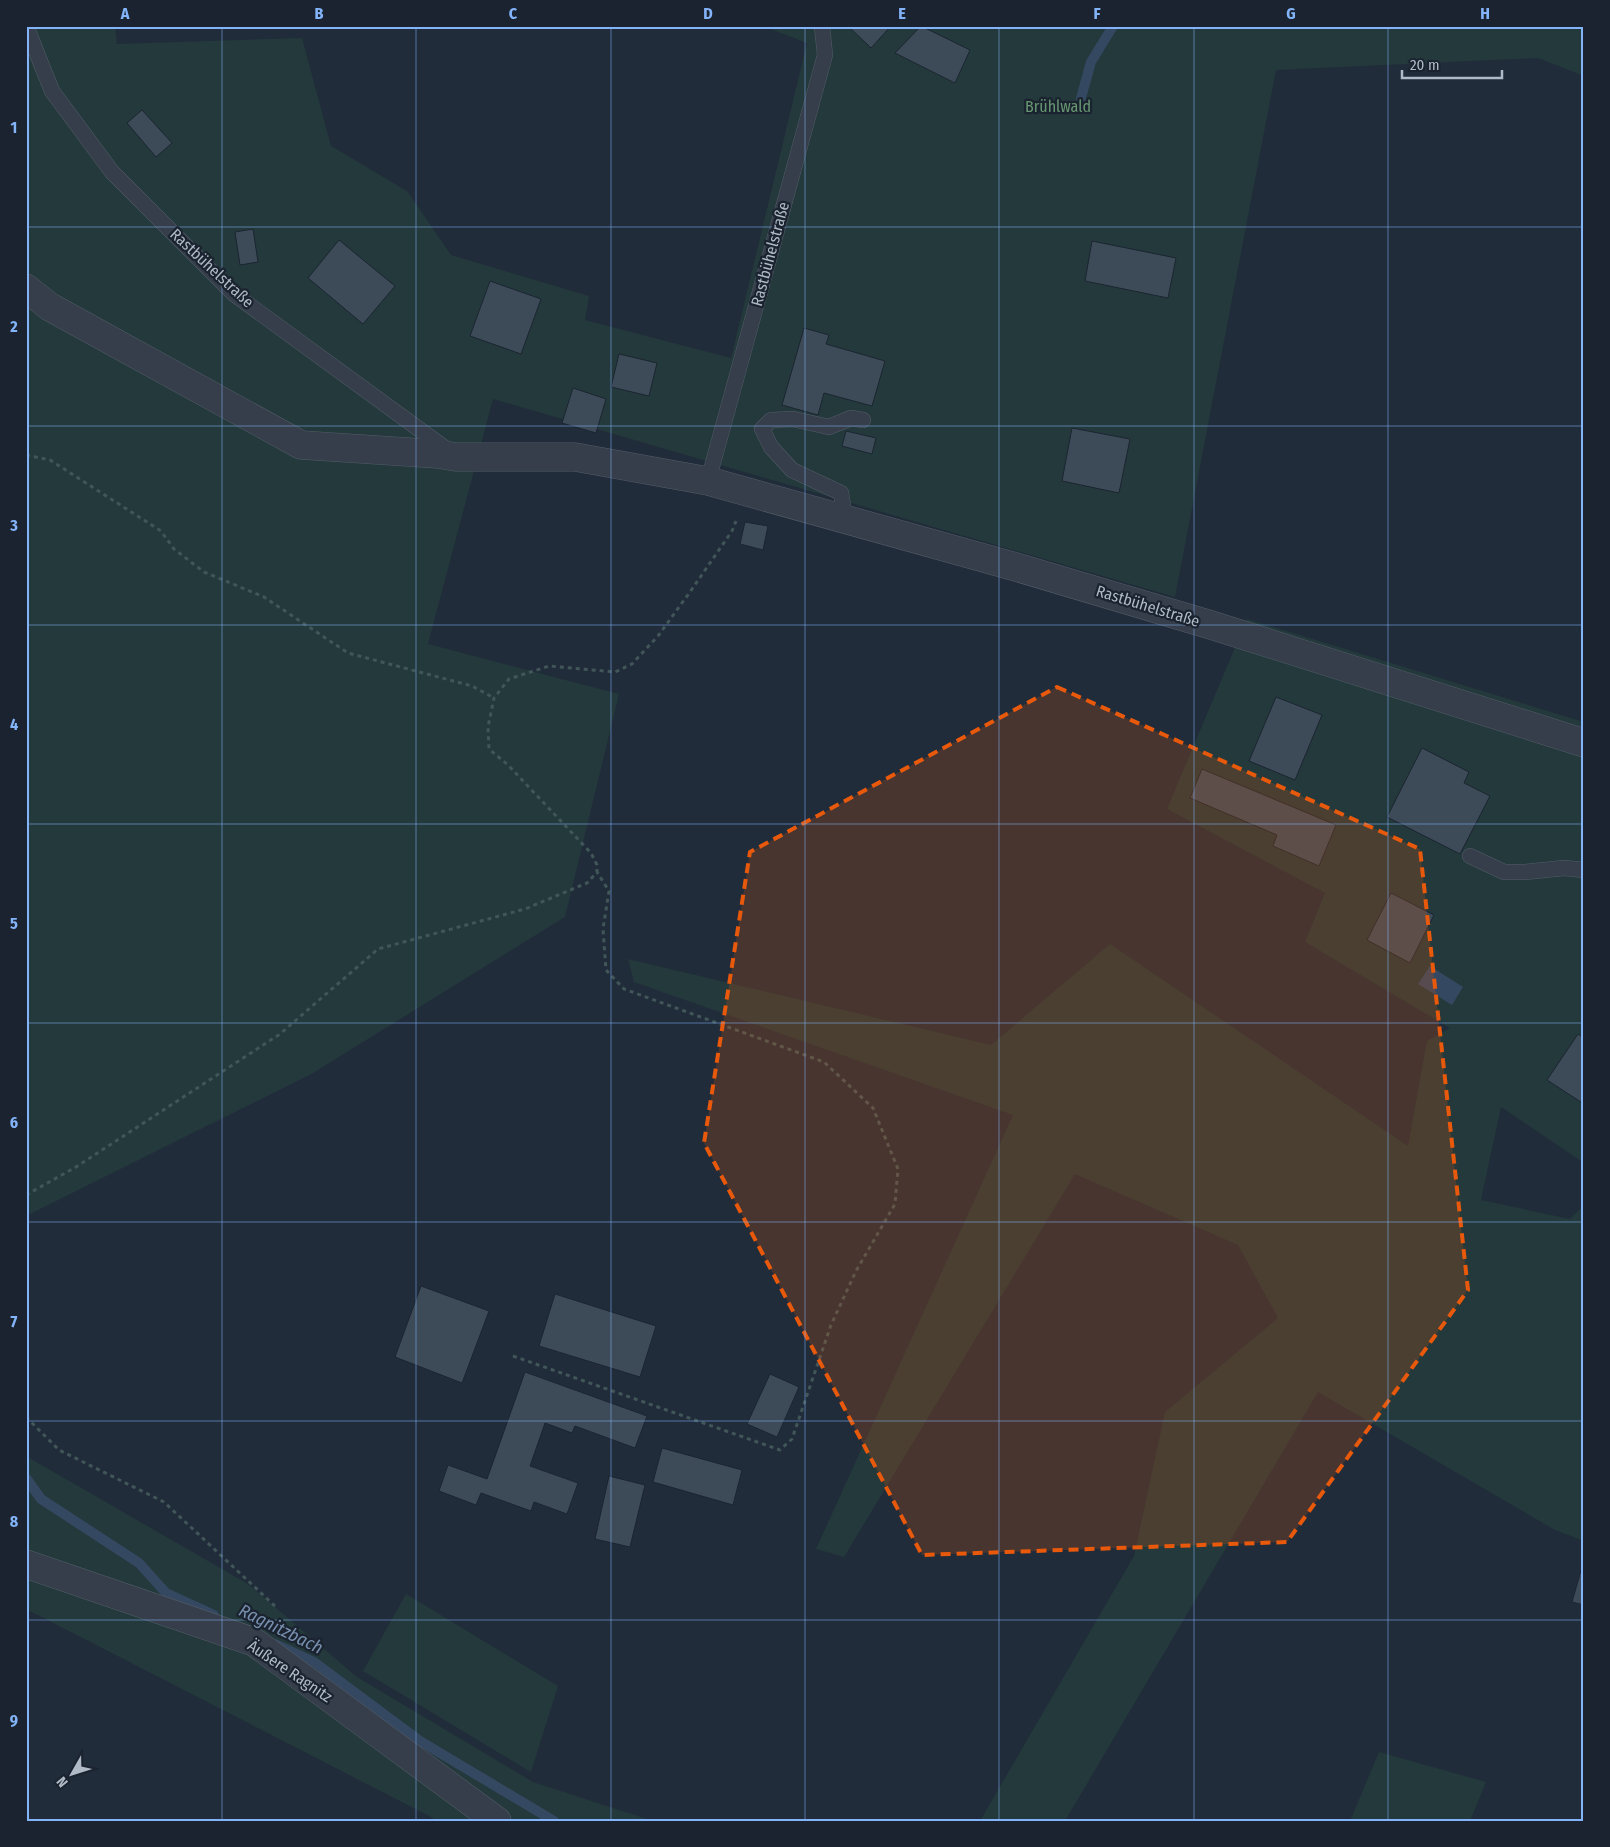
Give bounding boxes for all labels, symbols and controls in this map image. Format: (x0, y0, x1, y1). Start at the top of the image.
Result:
text: A (120, 4, 130, 23)
text: B (315, 4, 324, 23)
text: C (509, 4, 518, 23)
text: D (703, 4, 713, 23)
text: E (898, 4, 906, 23)
text: F (1093, 4, 1101, 23)
text: G (1286, 4, 1296, 23)
text: H (1480, 4, 1490, 23)
scale bar (1402, 48, 1502, 80)
text: 20 m (1410, 56, 1440, 74)
park label: Brühlwald (1025, 97, 1091, 116)
text: 1 (11, 118, 17, 137)
street label: Rastbühelstraße (747, 200, 793, 308)
street label: Rastbühelstraße (166, 224, 258, 312)
text: 2 (9, 317, 18, 336)
text: 3 (9, 516, 18, 535)
street label: Rastbühelstraße (1094, 581, 1202, 631)
text: 4 (10, 715, 18, 734)
text: 5 (10, 914, 18, 933)
text: 6 (10, 1113, 18, 1132)
text: 7 (11, 1312, 18, 1331)
text: 8 (10, 1512, 19, 1531)
water label: Ragnitzbach (235, 1599, 327, 1659)
street label: Äußere Ragnitz (244, 1636, 336, 1706)
text: 9 (10, 1711, 18, 1730)
north arrow (48, 1750, 98, 1800)
text: N (53, 1773, 72, 1790)

